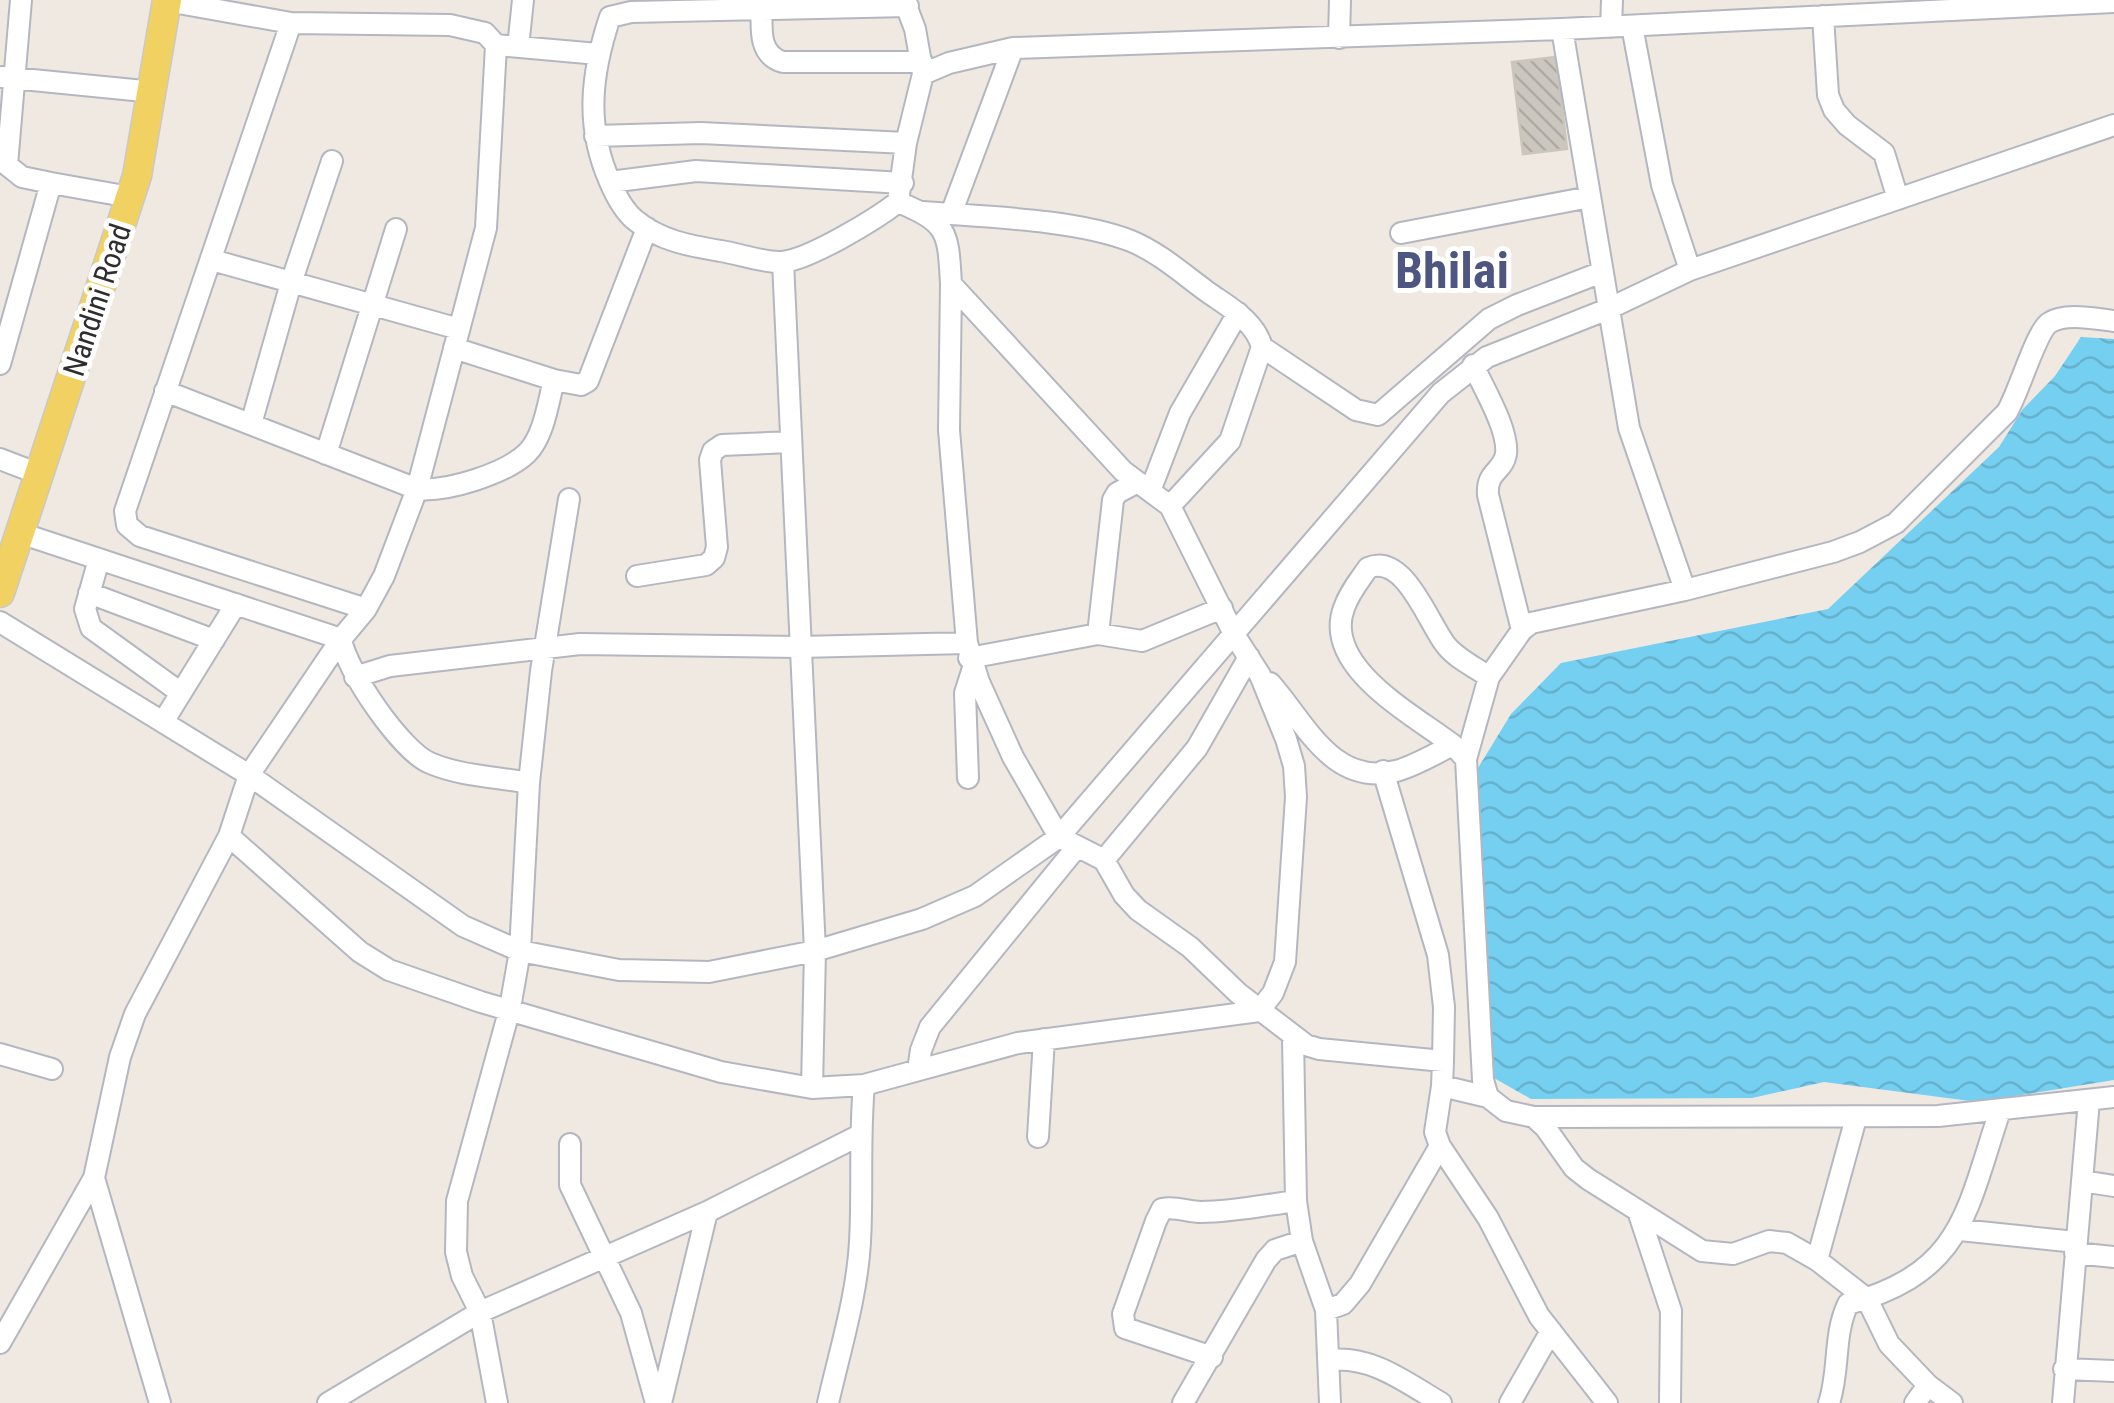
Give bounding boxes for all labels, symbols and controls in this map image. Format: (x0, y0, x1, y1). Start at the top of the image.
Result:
street label: Nandini Road (56, 220, 138, 380)
district label: Bhilai (1395, 242, 1509, 300)

